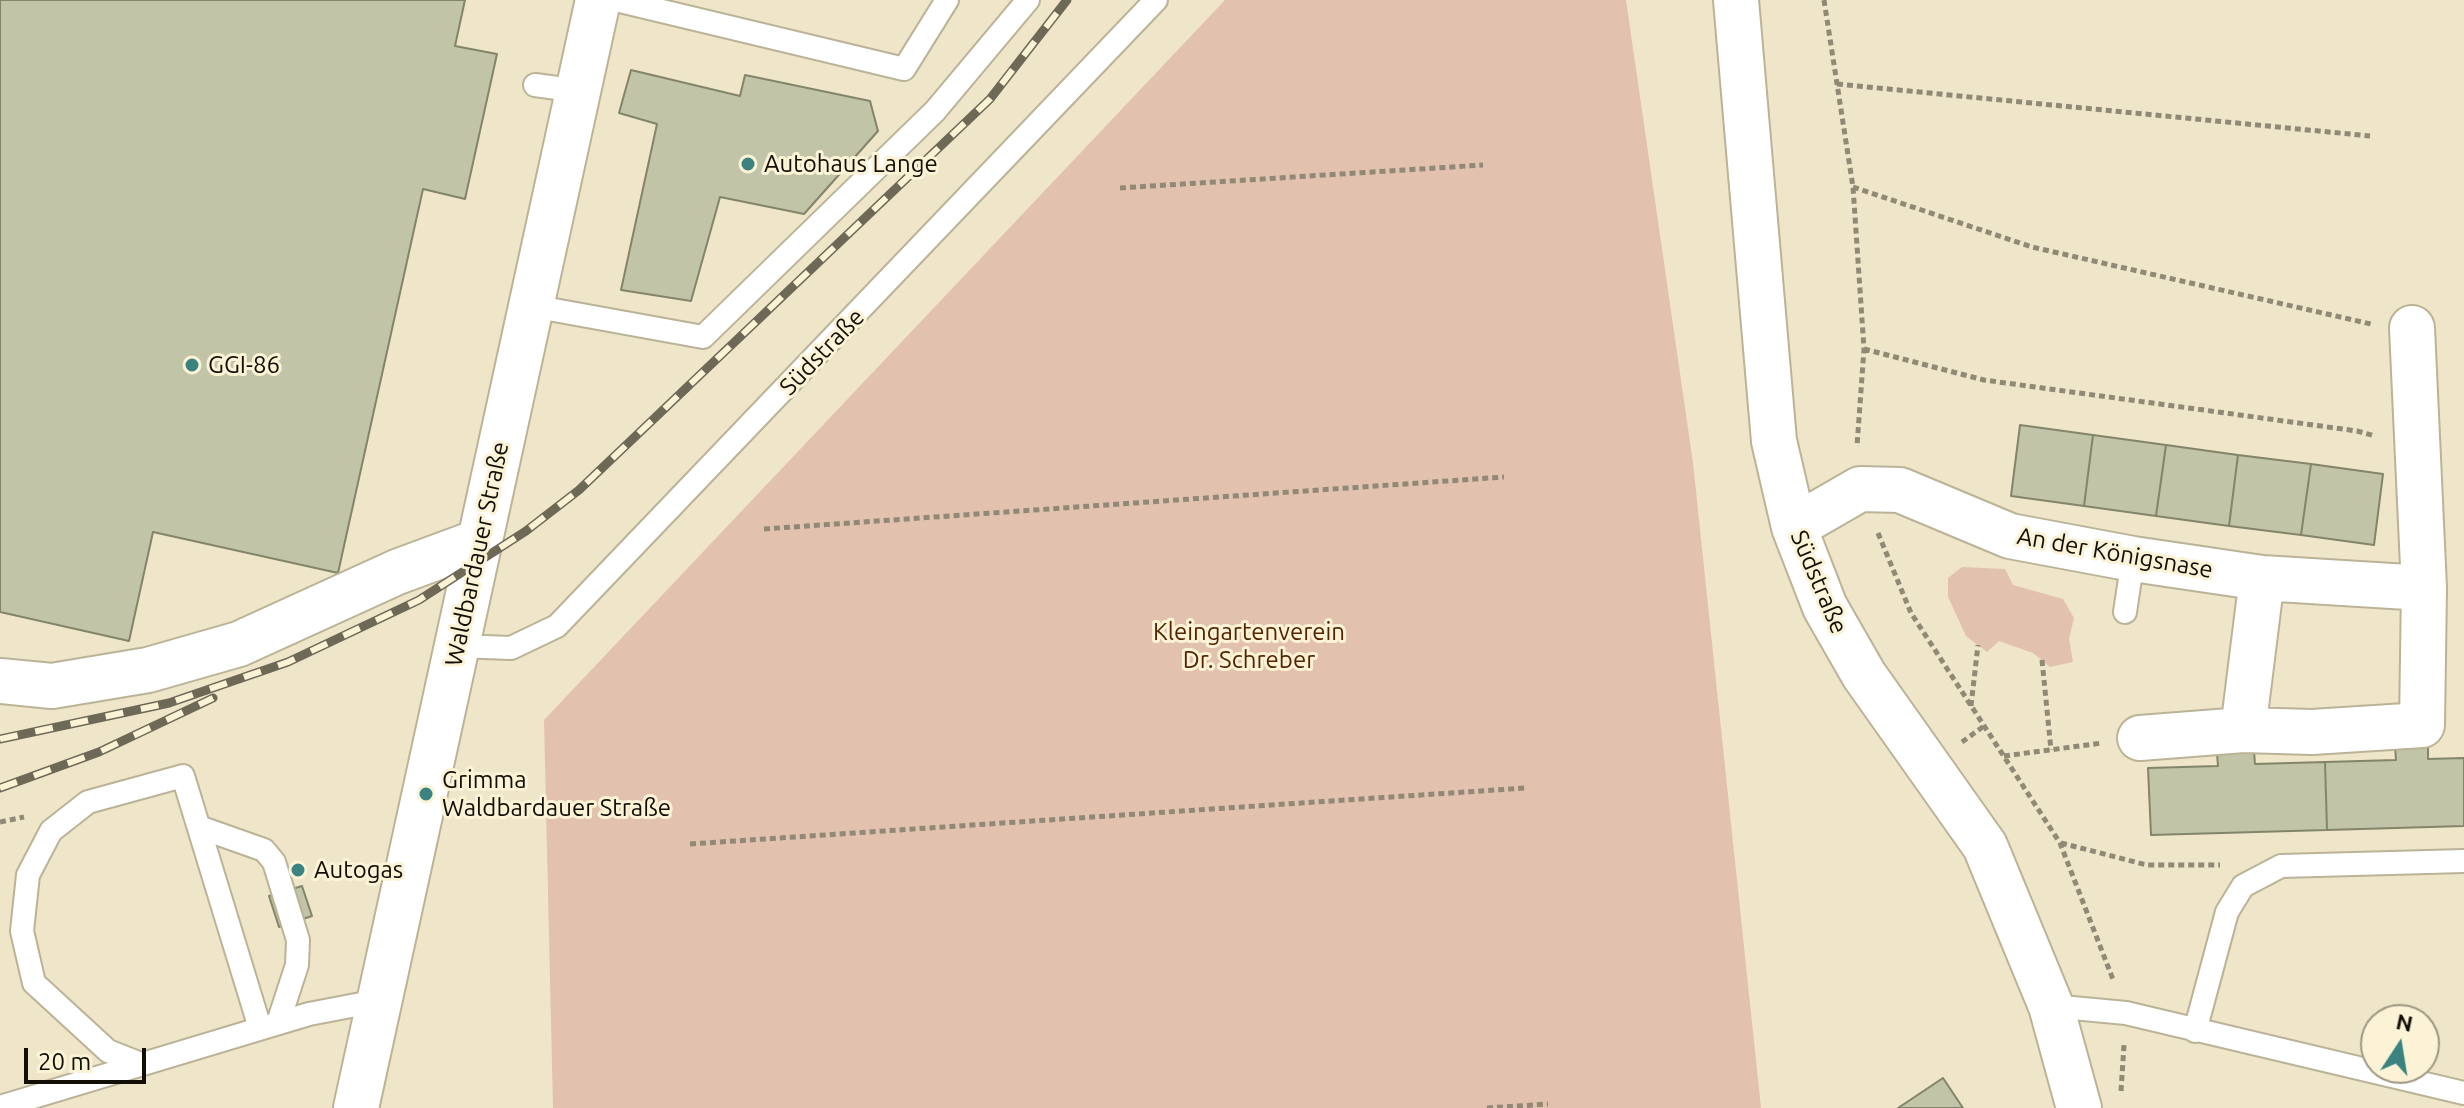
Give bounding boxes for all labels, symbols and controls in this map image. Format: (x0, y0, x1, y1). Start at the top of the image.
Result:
place label: Autohaus Lange (764, 150, 938, 178)
marker: Autohaus Lange (739, 155, 757, 173)
street label: Südstraße (774, 303, 870, 401)
place label: GGI-86 (208, 351, 280, 379)
marker: GGI-86 (183, 356, 201, 374)
street label: Waldbardauer Straße (439, 439, 515, 669)
street label: An der Königsnase (2015, 522, 2215, 584)
street label: Südstraße (1784, 526, 1854, 638)
park label: Kleingartenverein Dr. Schreber (1153, 618, 1345, 674)
place label: Grimma Waldbardauer Straße (442, 766, 671, 822)
marker: Grimma Waldbardauer Straße (417, 785, 435, 803)
place label: Autogas (314, 856, 403, 884)
marker: Autogas (289, 861, 307, 879)
north arrow (2360, 1004, 2440, 1084)
text: N (2394, 1008, 2415, 1036)
scale bar (28, 1032, 150, 1082)
text: 20 m (38, 1048, 91, 1075)

